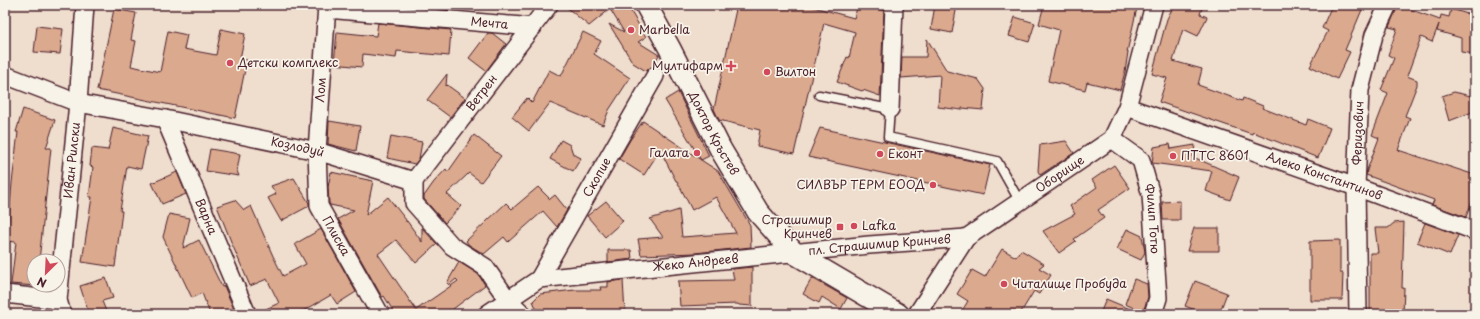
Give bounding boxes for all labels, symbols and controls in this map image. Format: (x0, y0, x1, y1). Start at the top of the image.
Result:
street label: Мечта (470, 12, 509, 33)
place label: Marbella (639, 20, 690, 38)
marker: Marbella (626, 25, 636, 35)
place label: Детски комплекс (237, 53, 338, 71)
place label: Мултифарм (652, 56, 723, 74)
marker: Детски комплекс (225, 58, 235, 68)
marker: Мултифарм (726, 61, 736, 71)
place label: Вилтон (775, 62, 816, 80)
marker: Вилтон (762, 67, 772, 77)
street label: Ветрен (461, 70, 501, 115)
street label: Лом (310, 77, 330, 103)
street label: Доктор Кръстев (684, 87, 744, 178)
street label: Феризович (1347, 101, 1368, 165)
street label: Иван Рилски (58, 121, 84, 199)
street label: Козлодуй (269, 132, 327, 161)
place label: Галата (649, 143, 689, 161)
place label: Еконт (888, 144, 923, 162)
place label: ПТТС 8601 (1181, 146, 1249, 164)
street label: Алеко Константинов (1264, 146, 1385, 204)
marker: Галата (692, 148, 702, 158)
marker: Еконт (875, 149, 885, 159)
street label: Оборище (1031, 150, 1088, 197)
marker: ПТТС 8601 (1168, 151, 1178, 161)
street label: Скопие (578, 154, 615, 200)
place label: СИЛВЪР ТЕРМ ЕООД (796, 175, 926, 193)
marker: СИЛВЪР ТЕРМ ЕООД (928, 180, 938, 190)
street label: Филип Тотю (1140, 181, 1165, 254)
street label: Варна (191, 195, 223, 238)
place label: Страшимир Кринчев (761, 210, 832, 242)
street label: Плиска (318, 212, 356, 259)
place label: Lafka (862, 216, 896, 234)
marker: Lafka (849, 221, 859, 231)
marker: Страшимир Кринчев (835, 222, 845, 232)
street label: пл. Страшимир Кринчев (807, 229, 951, 259)
street label: Жеко Андреев (651, 248, 739, 275)
north arrow (26, 253, 66, 293)
text: N (34, 273, 49, 292)
place label: Читалище Пробуда (1012, 274, 1127, 292)
marker: Читалище Пробуда (999, 279, 1009, 289)

